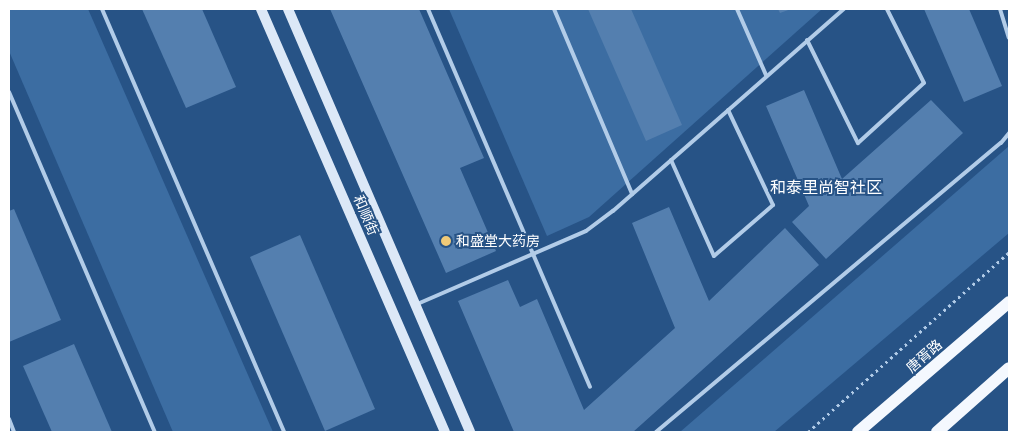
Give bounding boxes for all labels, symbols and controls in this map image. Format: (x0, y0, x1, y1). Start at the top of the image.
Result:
district label: 和泰里尚智社区 (770, 178, 882, 198)
street label: 和顺街 (350, 192, 382, 238)
place label: 和盛堂大药房 (456, 233, 540, 249)
marker: 和盛堂大药房 (440, 235, 452, 247)
street label: 唐胥路 (903, 336, 945, 376)

